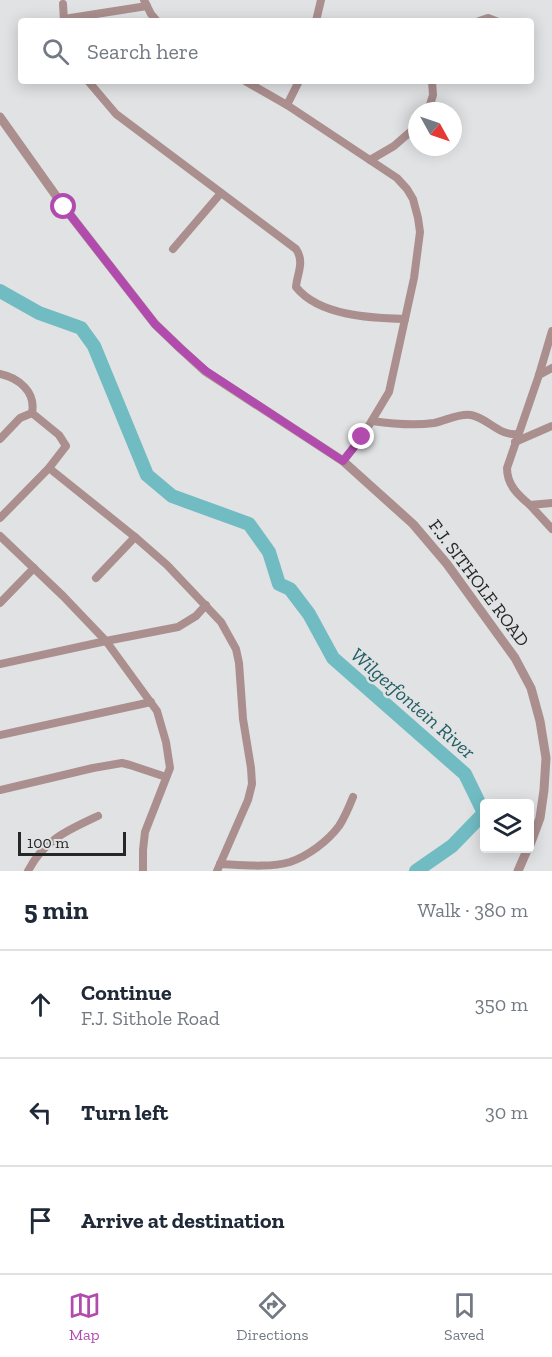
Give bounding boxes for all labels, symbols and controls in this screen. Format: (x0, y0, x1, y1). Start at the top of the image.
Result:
search box (18, 18, 534, 84)
icon: search (39, 35, 72, 68)
text: Search here (87, 38, 198, 65)
north arrow (408, 102, 462, 156)
route start (50, 193, 76, 219)
route end (348, 423, 374, 449)
street label: F.J. SITHOLE ROAD (424, 515, 534, 651)
water label: Wilgerfontein River (346, 642, 480, 764)
map controls (480, 799, 534, 853)
button: layers (480, 799, 534, 853)
scale bar (18, 829, 126, 856)
text: 100 m (27, 833, 69, 852)
text: 5 min (24, 894, 88, 926)
text: Walk · 380 m (418, 898, 528, 922)
text: Continue (81, 979, 172, 1006)
icon: ahead (24, 988, 57, 1021)
text: 350 m (475, 992, 528, 1016)
text: F.J. Sithole Road (81, 1006, 220, 1030)
icon: left (24, 1096, 57, 1129)
text: Turn left (81, 1099, 168, 1126)
text: 30 m (485, 1100, 528, 1124)
icon: arrive (24, 1204, 57, 1237)
text: Arrive at destination (81, 1207, 284, 1234)
tab: Map (68, 1289, 101, 1344)
tab: Directions (236, 1289, 309, 1344)
tab: Saved (444, 1289, 484, 1344)

